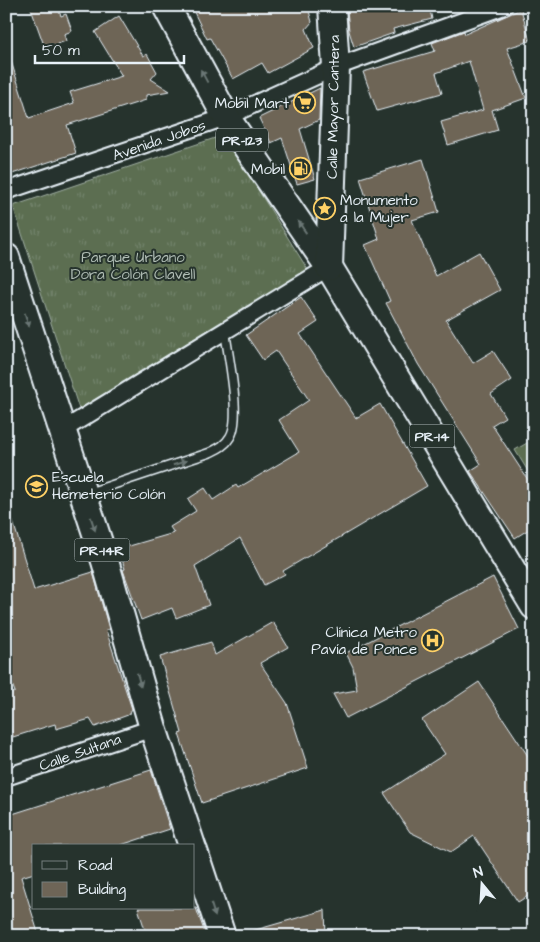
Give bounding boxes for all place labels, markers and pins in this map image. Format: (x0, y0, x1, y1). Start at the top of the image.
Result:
supermarket icon: Mobil Mart (293, 91, 317, 115)
place label: Mobil Mart (215, 93, 289, 114)
fuel station icon: Mobil (289, 157, 313, 181)
place label: Mobil (251, 159, 285, 180)
place label: Monumento a la Mujer (340, 190, 418, 228)
place icon: Monumento a la Mujer (312, 197, 336, 221)
place label: Escuela Hemeterio Colón (52, 467, 166, 505)
school or university icon: Escuela Hemeterio Colón (24, 474, 48, 498)
place label: Clínica Metro Pavía de Ponce (311, 622, 418, 660)
hospital icon: Clínica Metro Pavía de Ponce (421, 629, 445, 653)

